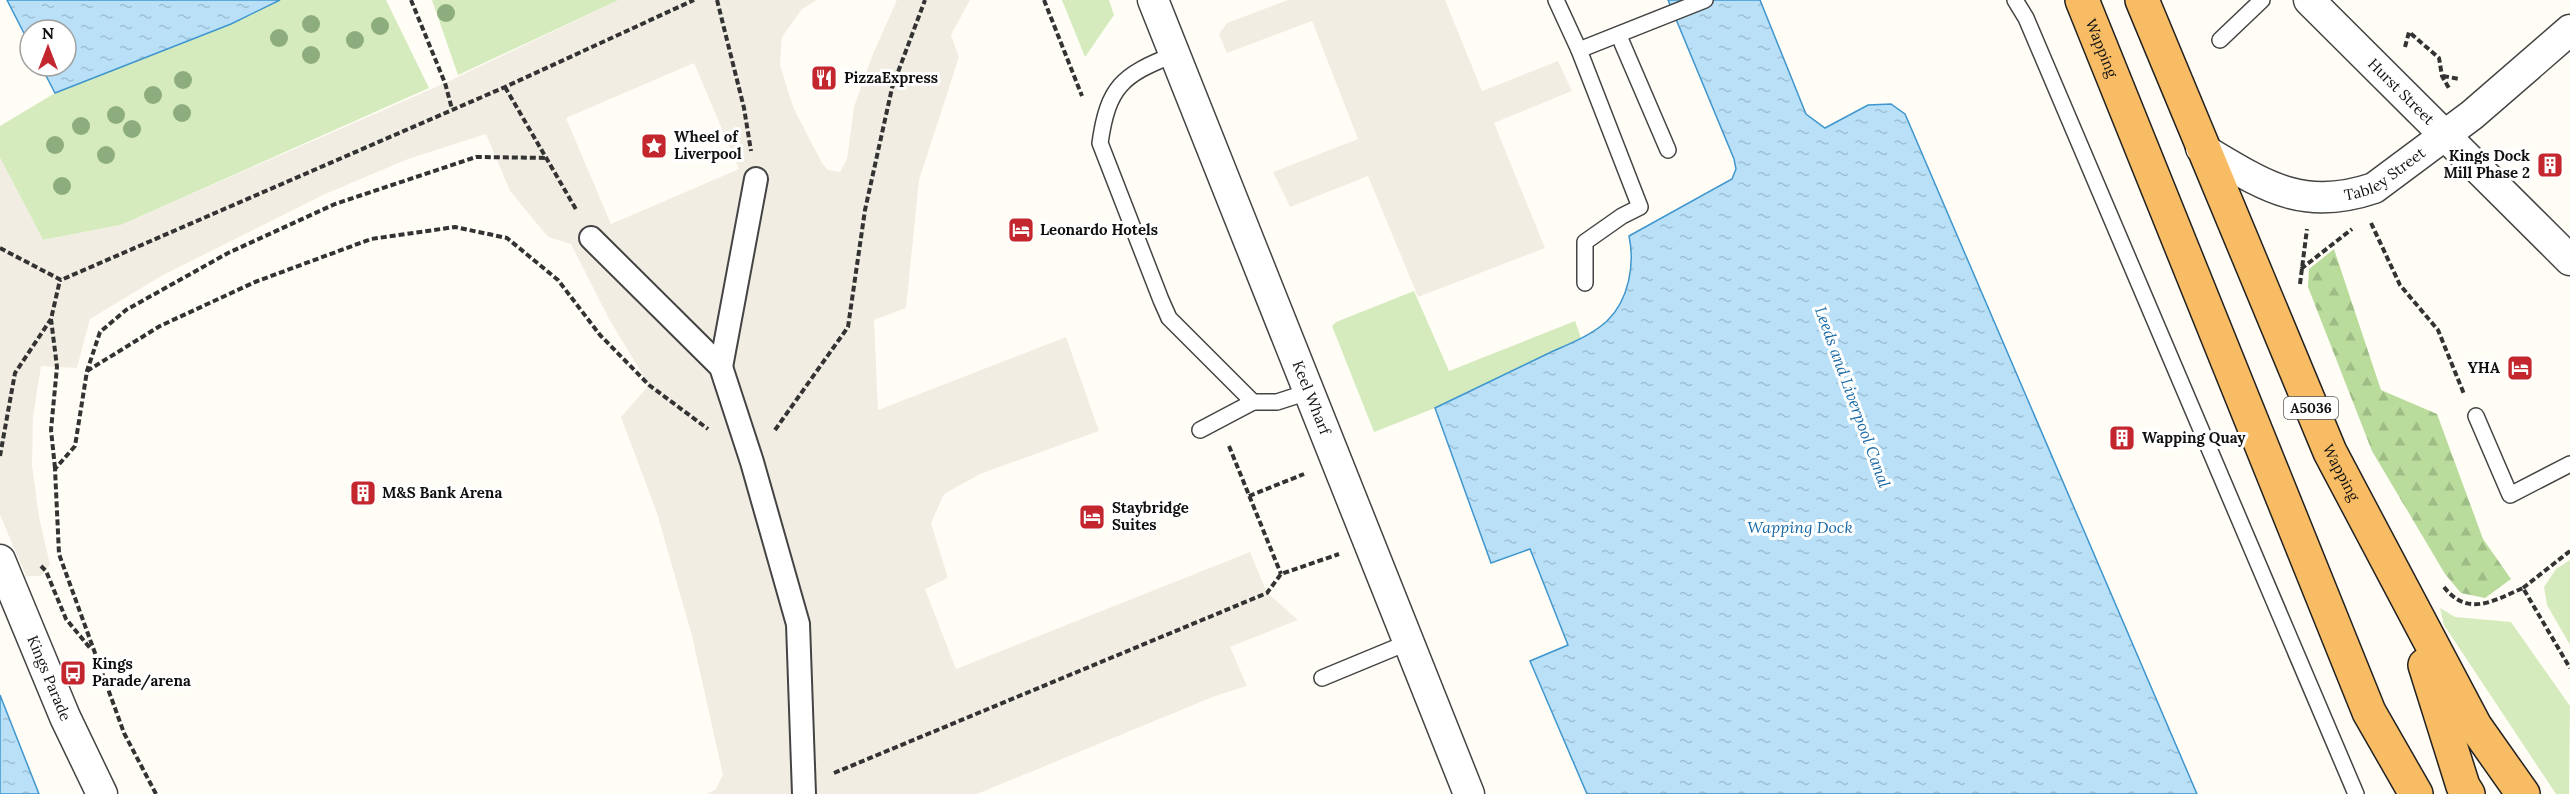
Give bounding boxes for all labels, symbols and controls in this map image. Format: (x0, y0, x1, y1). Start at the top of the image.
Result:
street label: Wapping (2082, 16, 2123, 81)
north arrow (18, 18, 78, 78)
text: N (42, 23, 54, 43)
street label: Hurst Street (2364, 54, 2439, 129)
restaurant icon: PizzaExpress (809, 63, 839, 93)
place label: PizzaExpress (844, 68, 938, 87)
place label: Wheel of Liverpool (674, 127, 742, 163)
place icon: Wheel of Liverpool (639, 131, 669, 161)
street label: Tabley Street (2342, 143, 2429, 205)
place label: Kings Dock Mill Phase 2 (2443, 146, 2530, 182)
building icon: Kings Dock Mill Phase 2 (2535, 150, 2565, 180)
hotel icon: Leonardo Hotels (1006, 215, 1036, 245)
place label: Leonardo Hotels (1040, 220, 1158, 239)
water label: Leeds and Liverpool Canal (1811, 304, 1895, 491)
hotel icon: YHA (2505, 353, 2535, 383)
street label: Keel Wharf (1289, 358, 1335, 438)
place label: YHA (2468, 358, 2500, 377)
road number: A5036 (2284, 397, 2338, 419)
building icon: Wapping Quay (2107, 423, 2137, 453)
place label: Wapping Quay (2142, 428, 2246, 447)
street label: Wapping (2319, 441, 2365, 505)
building icon: M&S Bank Arena (348, 478, 378, 508)
place label: M&S Bank Arena (382, 483, 502, 502)
place label: Staybridge Suites (1112, 498, 1189, 534)
hotel icon: Staybridge Suites (1077, 502, 1107, 532)
water label: Wapping Dock (1747, 517, 1853, 537)
street label: Kings Parade (23, 632, 76, 724)
place label: Kings Parade/arena (92, 654, 191, 691)
bus stop icon: Kings Parade/arena (58, 658, 88, 688)

